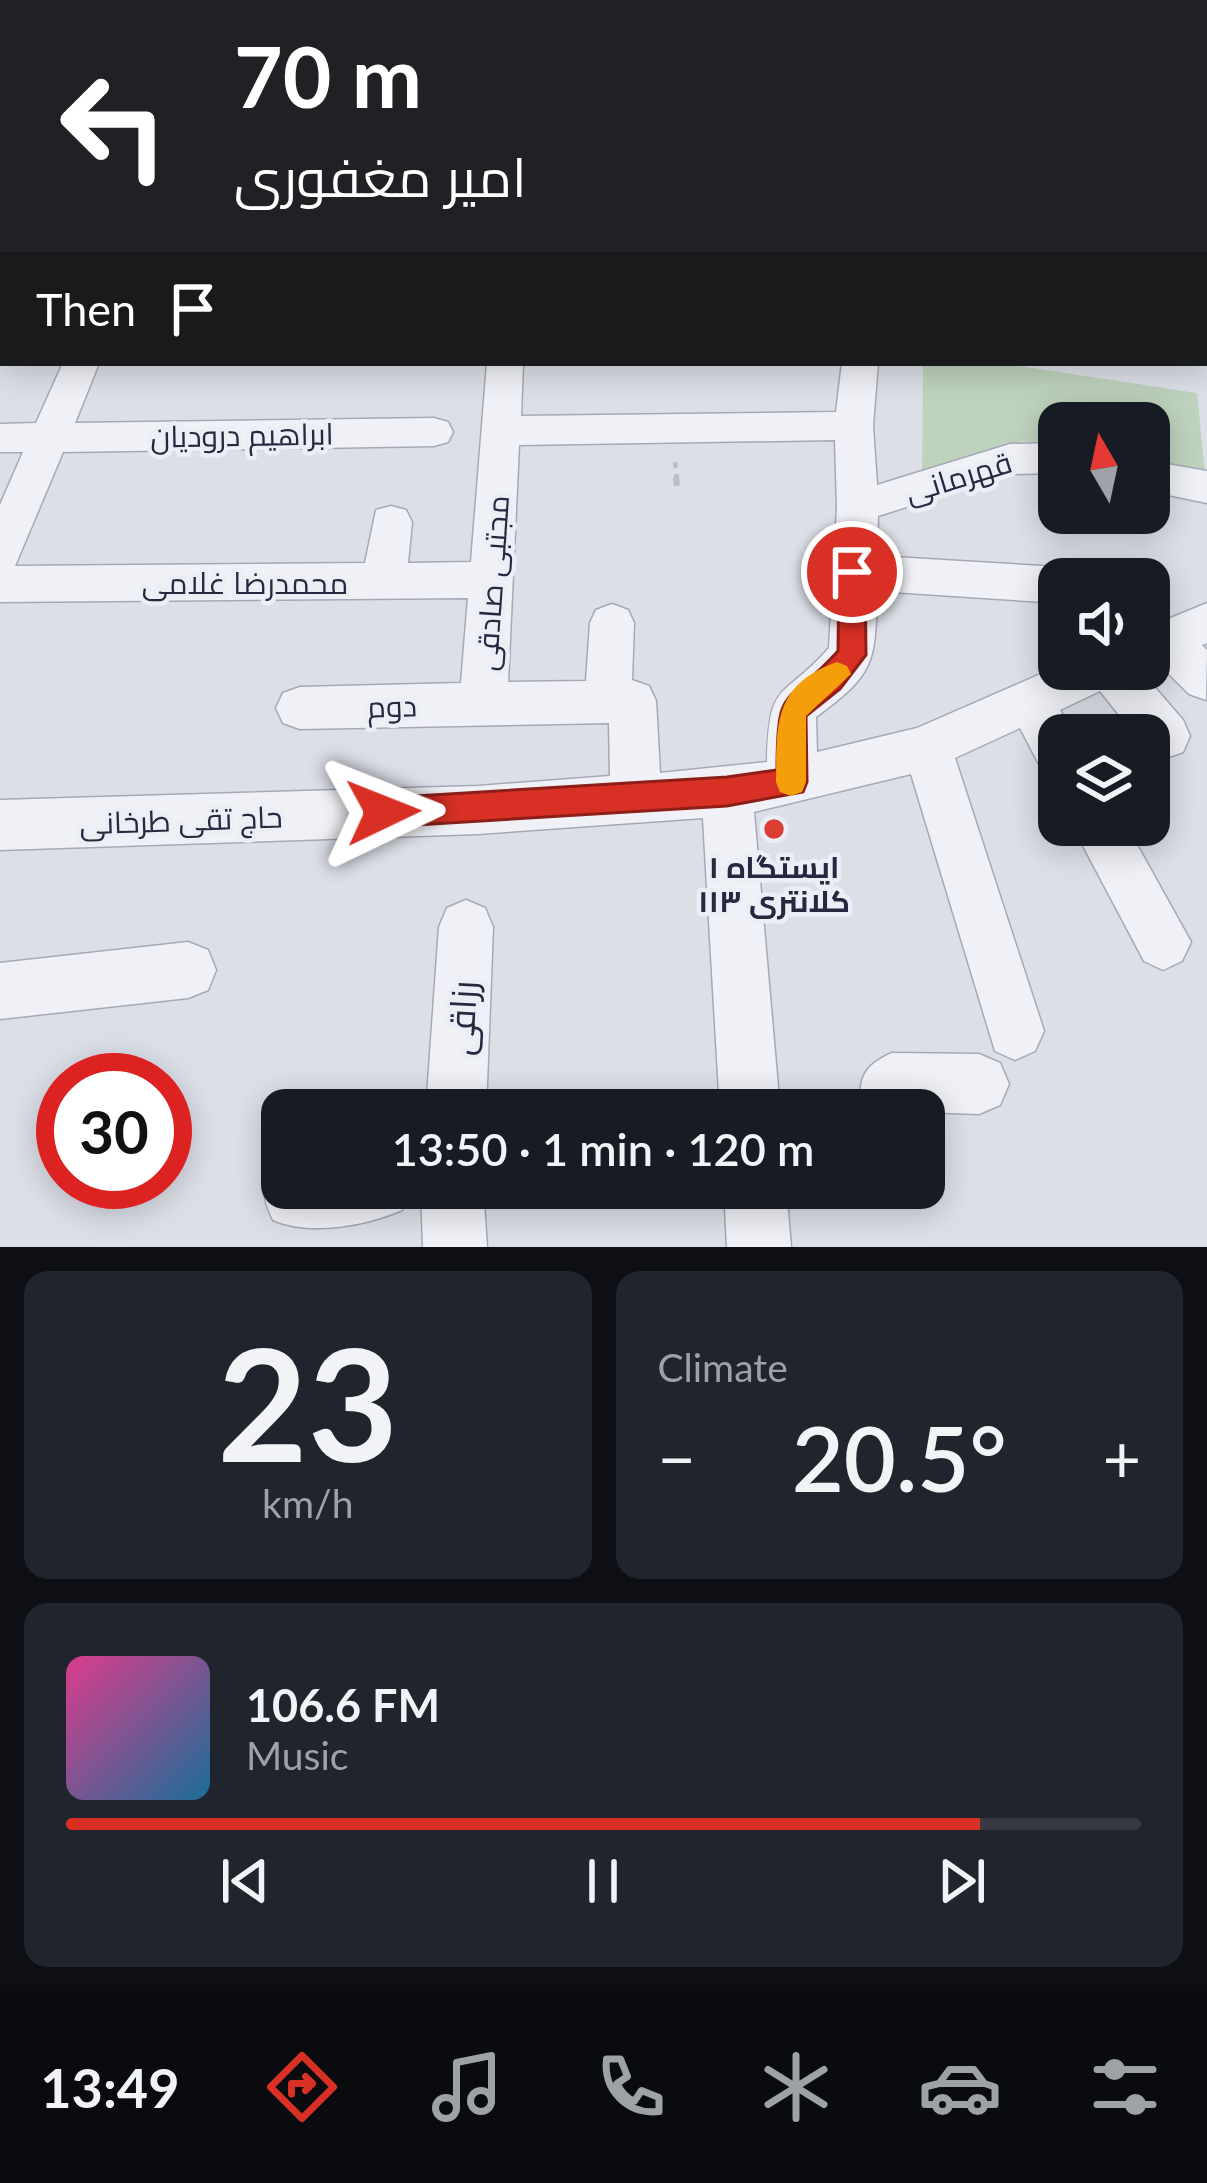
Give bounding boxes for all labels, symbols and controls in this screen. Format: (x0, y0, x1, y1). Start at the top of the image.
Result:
text: 70 m (234, 25, 422, 126)
icon: left (36, 48, 192, 204)
text: امیر مغفوری (234, 144, 526, 209)
icon: arrive (160, 276, 226, 342)
text: Then (36, 282, 136, 336)
north arrow (1038, 402, 1170, 534)
map controls (1038, 402, 1170, 846)
street label: ابراهیم درودیان (150, 414, 334, 458)
street label: قهرمانی (900, 443, 1016, 511)
street label: مجتبی صادقی (467, 494, 517, 672)
pin (801, 521, 903, 623)
icon: arrive (819, 539, 885, 605)
button: sound (1038, 558, 1170, 690)
street label: محمدرضا غلامی (142, 564, 348, 602)
street label: دوم (367, 686, 418, 728)
button: layers (1038, 714, 1170, 846)
position arrow (320, 749, 446, 875)
street label: حاج تقی طرخانی (79, 797, 283, 845)
marker: ایستگاه ۱ کلانتری ۱۱۳ (761, 816, 787, 842)
place label: ایستگاه ۱ کلانتری ۱۱۳ (698, 848, 850, 920)
street label: رزاقی (437, 979, 486, 1057)
speed limit sign: 30 (36, 1053, 192, 1209)
text: 13:50 · 1 min · 120 m (392, 1122, 814, 1176)
text: 23 (217, 1308, 398, 1495)
text: Climate (658, 1344, 788, 1390)
text: 20.5° (792, 1403, 1007, 1511)
text: − (658, 1418, 696, 1497)
text: + (1103, 1418, 1141, 1497)
text: km/h (262, 1480, 353, 1526)
text: 106.6 FM (246, 1678, 440, 1732)
text: Music (246, 1732, 348, 1778)
icon: previous (212, 1848, 278, 1914)
icon: pause (570, 1848, 636, 1914)
icon: next (929, 1848, 995, 1914)
icon: directions (260, 2045, 344, 2129)
icon: music (425, 2045, 509, 2129)
icon: phone (589, 2045, 673, 2129)
icon: climate (754, 2045, 838, 2129)
icon: car (918, 2045, 1002, 2129)
icon: filters (1083, 2045, 1167, 2129)
text: 13:49 (40, 2055, 179, 2120)

